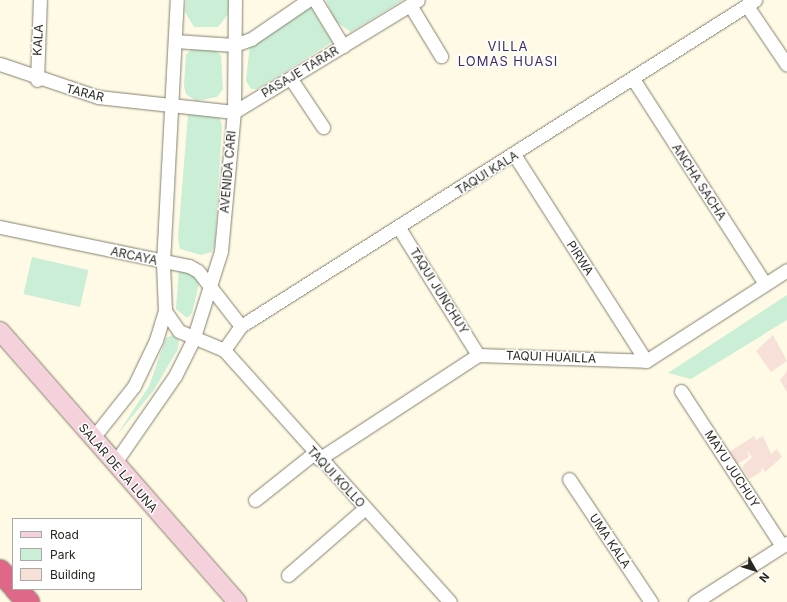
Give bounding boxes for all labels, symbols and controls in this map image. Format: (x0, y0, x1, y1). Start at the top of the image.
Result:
street label: KALA (30, 24, 46, 56)
district label: VILLA LOMAS HUASI (458, 39, 558, 70)
street label: PASAJE TARAR (259, 43, 341, 101)
street label: TARAR (64, 81, 106, 105)
street label: AVENIDA CARI (217, 130, 239, 214)
street label: ANCHA SACHA (669, 141, 729, 223)
street label: TAQUI KALA (453, 148, 521, 198)
street label: PIRWA (564, 238, 596, 278)
street label: ARCAYA (109, 244, 159, 268)
street label: TAQUI JUNCHUY (407, 245, 471, 337)
street label: TAQUI HUAILLA (506, 348, 596, 366)
street label: SALAR DE LA LUNA (76, 421, 160, 515)
street label: MAYU JUCHUY (702, 428, 762, 510)
street label: TAQUI KOLLO (304, 443, 368, 511)
street label: UMA KALA (586, 511, 634, 571)
legend (12, 518, 142, 590)
text: Road (50, 527, 79, 542)
text: Park (50, 547, 76, 562)
north arrow (735, 550, 775, 590)
text: Building (50, 567, 95, 582)
text: N (756, 570, 772, 585)

